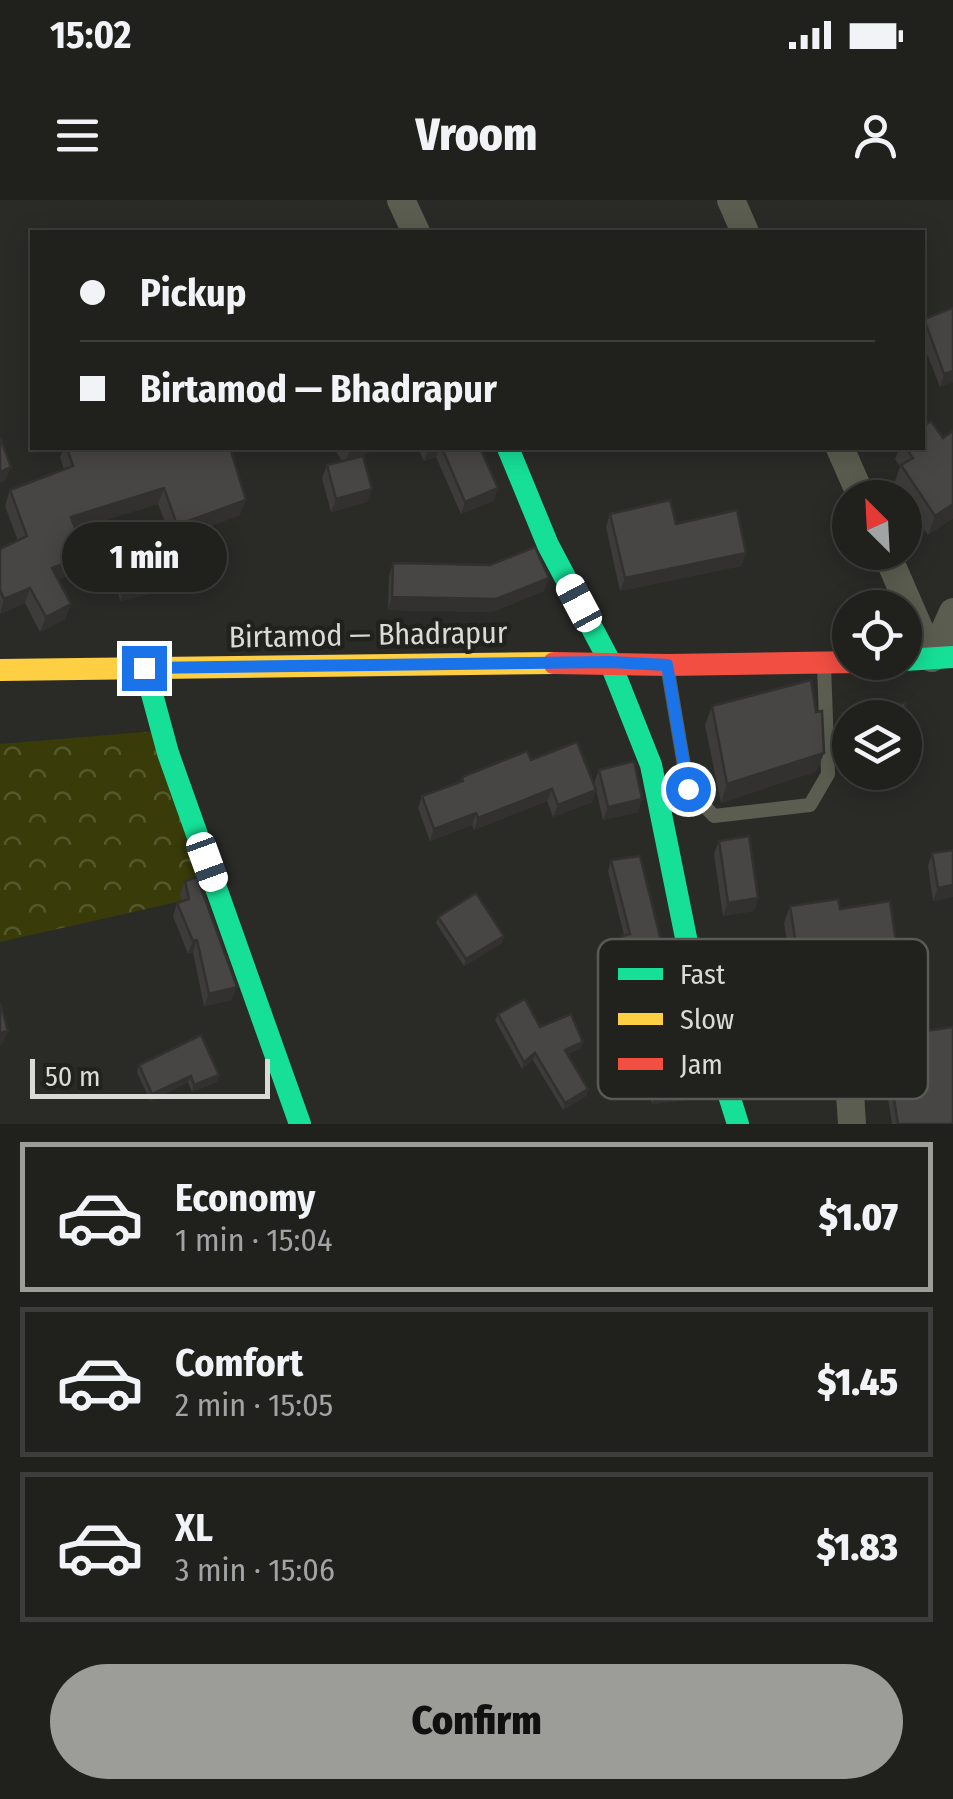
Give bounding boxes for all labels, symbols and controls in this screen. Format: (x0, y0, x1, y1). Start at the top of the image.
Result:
text: 15:02 (50, 12, 131, 58)
icon: menu (50, 108, 105, 163)
text: Vroom (416, 108, 537, 162)
icon: person (848, 108, 903, 163)
text: Pickup (140, 270, 246, 316)
text: Birtamod — Bhadrapur (140, 366, 497, 412)
north arrow (832, 480, 922, 570)
map controls (832, 480, 922, 790)
callout: 1 min (62, 523, 226, 593)
text: 1 min (110, 538, 179, 576)
car (552, 569, 606, 637)
button: locate (832, 590, 922, 680)
street label: Birtamod — Bhadrapur (228, 615, 508, 655)
route end (122, 646, 167, 691)
button: layers (832, 700, 922, 790)
route start (666, 767, 711, 812)
car (183, 829, 231, 895)
legend (598, 939, 928, 1099)
text: Fast (680, 958, 726, 991)
text: Slow (680, 1003, 734, 1036)
text: Jam (680, 1048, 723, 1081)
scale bar (30, 1054, 270, 1098)
text: 50 m (45, 1060, 101, 1093)
icon: car (55, 1172, 145, 1262)
text: Economy (175, 1175, 315, 1221)
text: $1.07 (819, 1194, 898, 1240)
text: 1 min · 15:04 (175, 1221, 332, 1259)
icon: car (55, 1337, 145, 1427)
text: Comfort (175, 1340, 303, 1386)
text: $1.45 (817, 1359, 898, 1405)
text: 2 min · 15:05 (175, 1386, 333, 1424)
icon: car (55, 1502, 145, 1592)
text: XL (175, 1505, 213, 1551)
text: $1.83 (816, 1524, 898, 1570)
text: 3 min · 15:06 (175, 1551, 335, 1589)
button: Confirm (50, 1664, 903, 1779)

